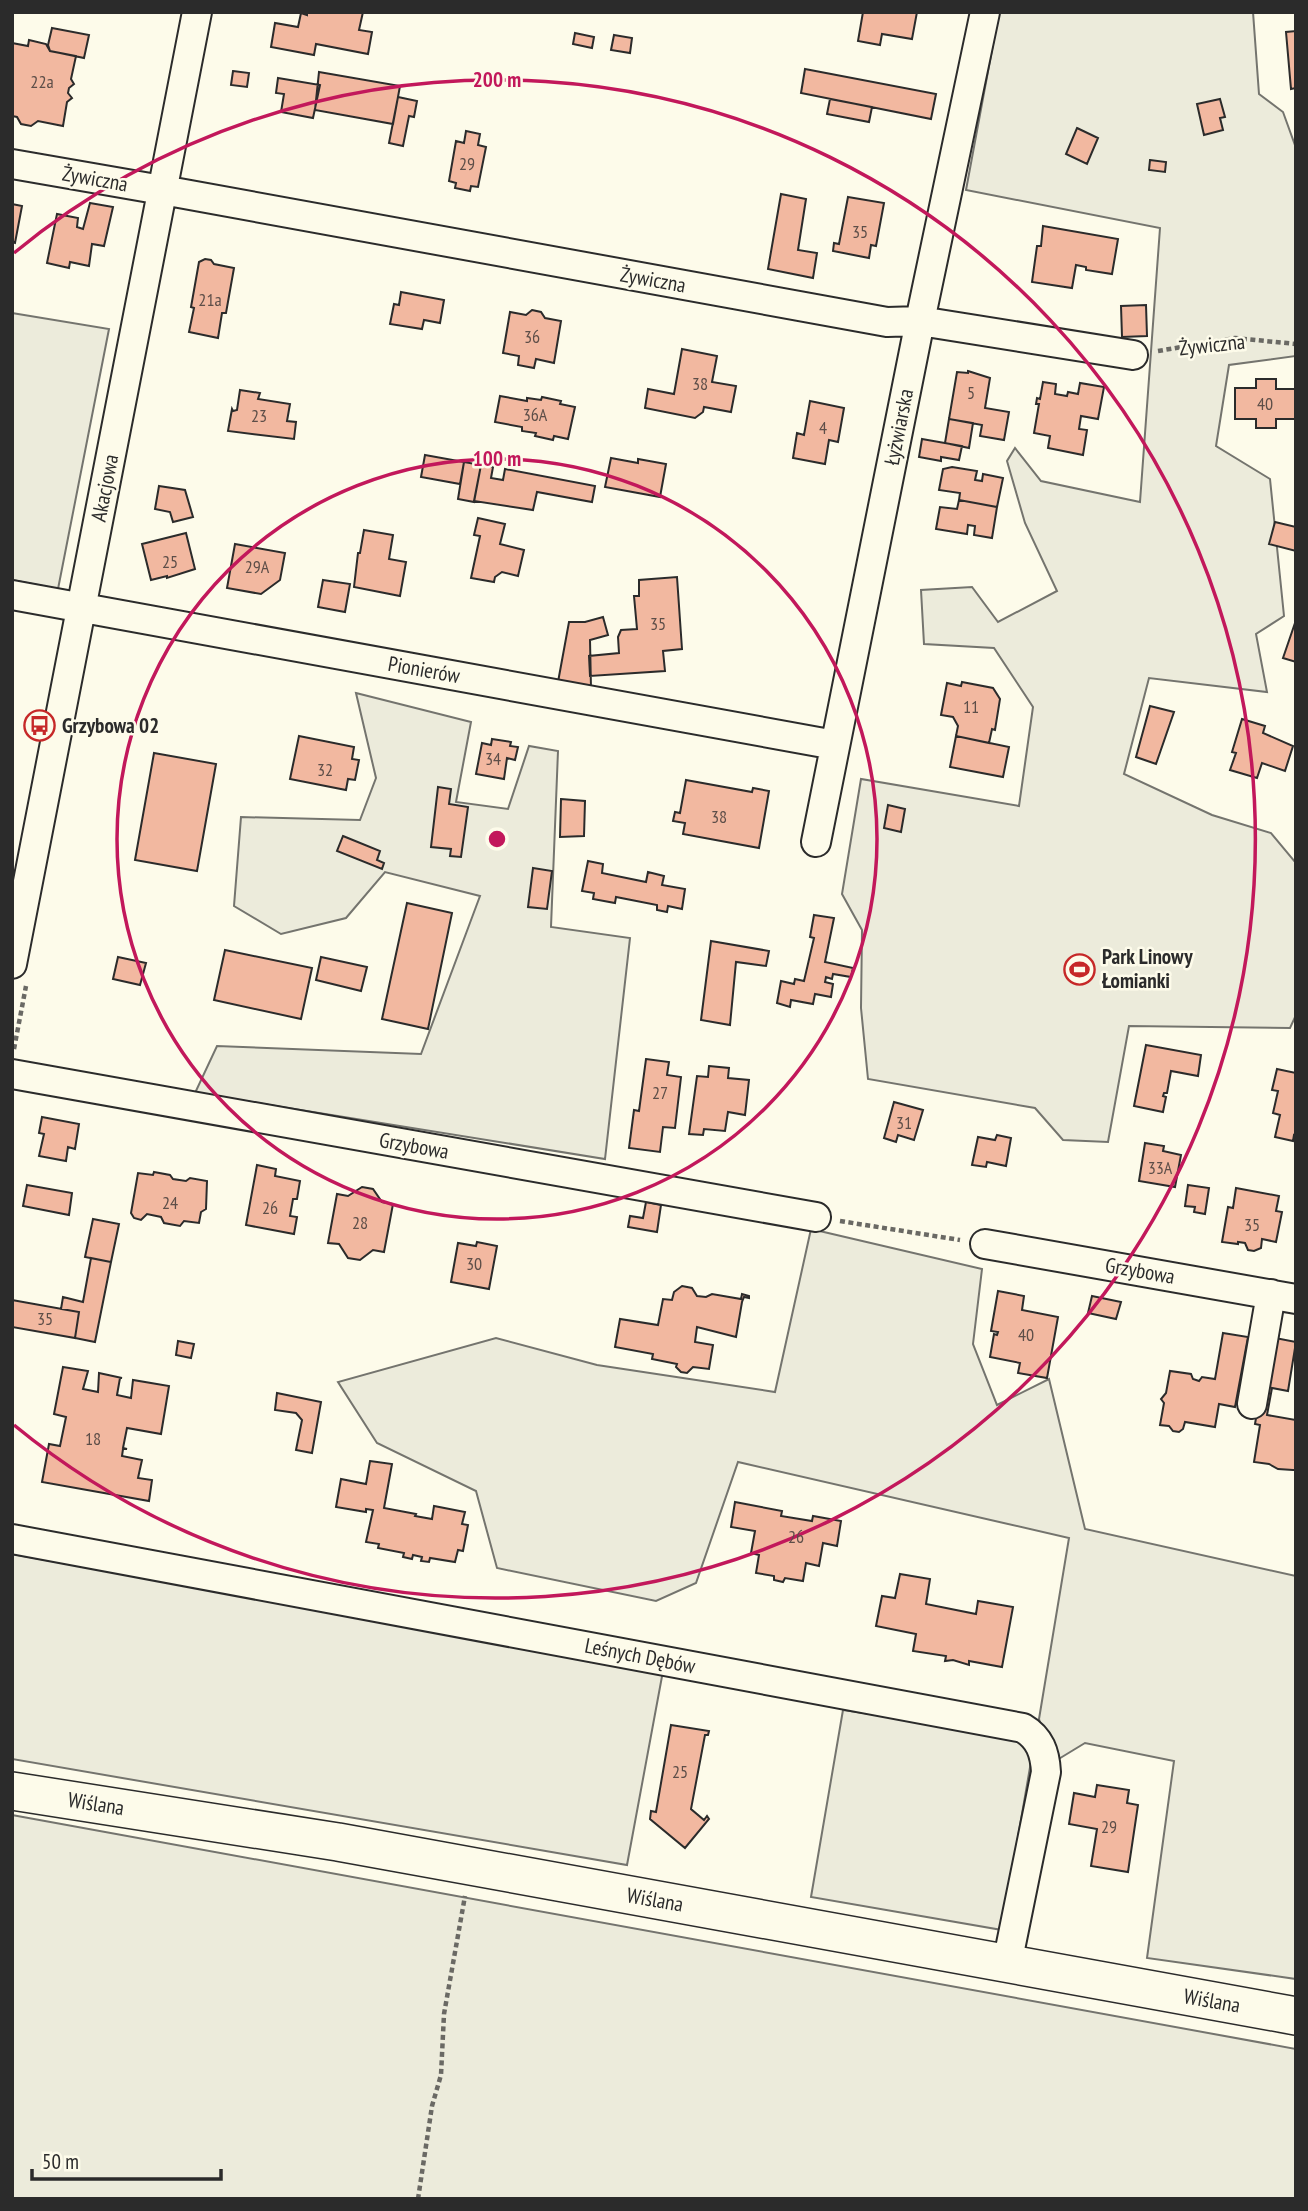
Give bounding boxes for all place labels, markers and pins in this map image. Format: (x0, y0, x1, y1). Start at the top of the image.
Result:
bus stop icon: Grzybowa 02 (22, 709, 56, 743)
place label: Grzybowa 02 (62, 712, 159, 739)
centre of rings (485, 827, 509, 851)
place label: Park Linowy Łomianki (1102, 943, 1193, 994)
sports icon: Park Linowy Łomianki (1062, 952, 1096, 986)

